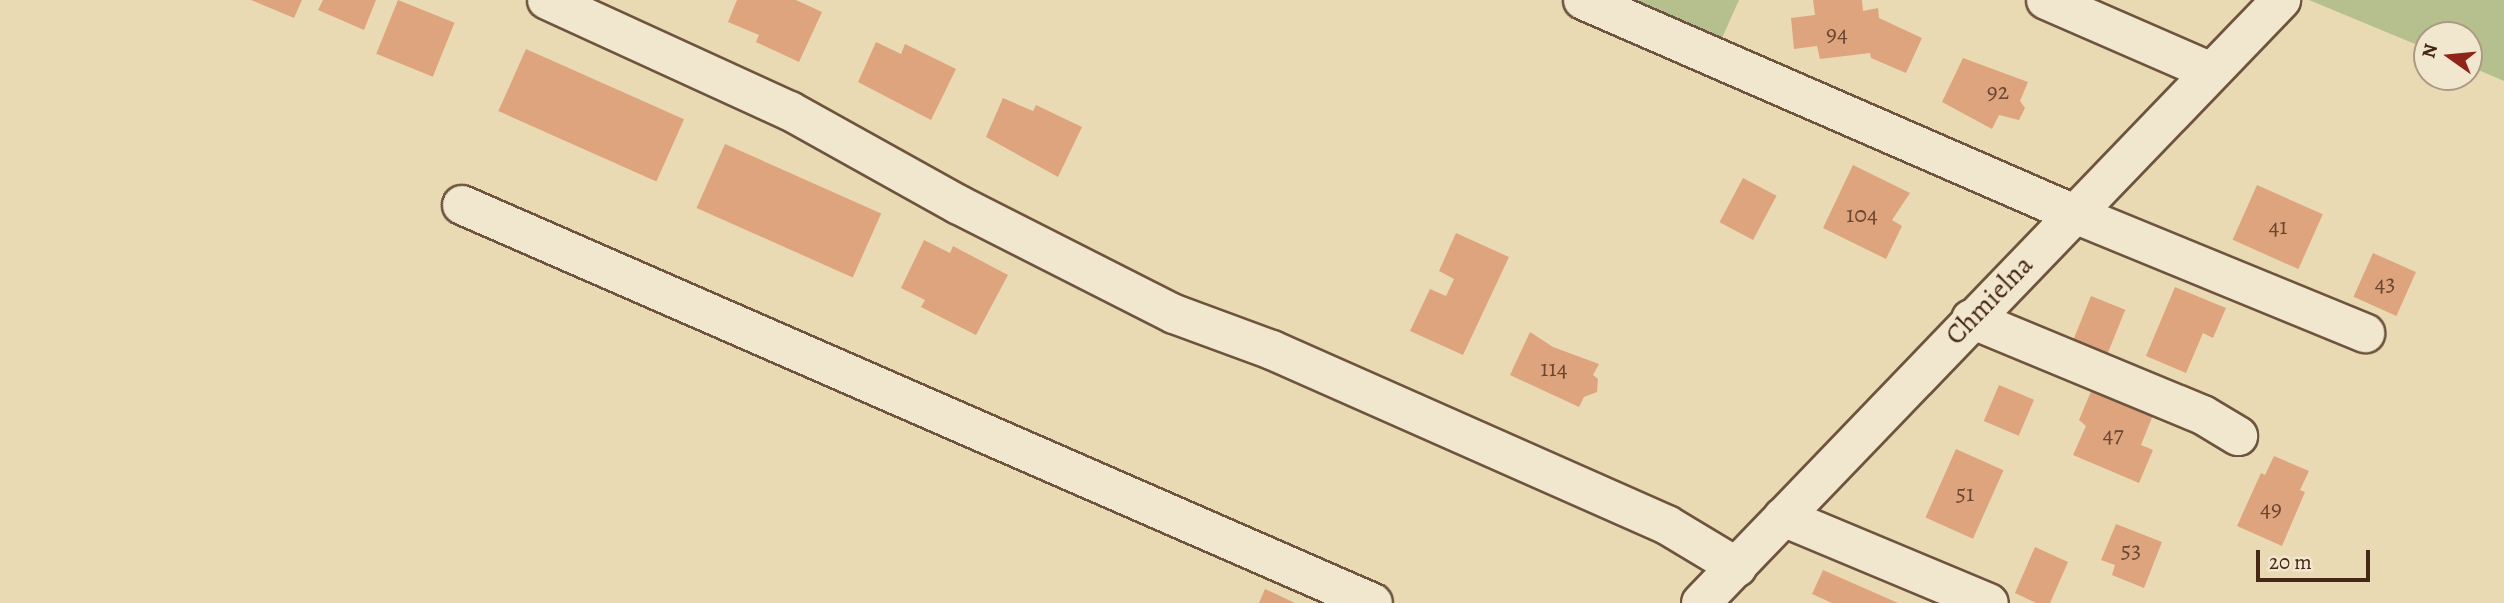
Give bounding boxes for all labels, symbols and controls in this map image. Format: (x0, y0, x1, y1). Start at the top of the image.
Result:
house number: 94 (1826, 20, 1848, 48)
north arrow (2413, 21, 2483, 91)
text: N (2415, 41, 2444, 61)
house number: 92 (1987, 78, 2009, 106)
house number: 104 (1846, 201, 1878, 229)
house number: 41 (2268, 213, 2288, 241)
street label: Chmielna (1938, 248, 2040, 352)
house number: 43 (2375, 270, 2395, 298)
house number: 114 (1540, 355, 1568, 383)
house number: 47 (2103, 421, 2123, 449)
house number: 51 (1956, 480, 1974, 508)
house number: 49 (2260, 495, 2282, 523)
scale bar (2259, 536, 2373, 580)
house number: 53 (2121, 537, 2141, 565)
text: 20 m (2269, 548, 2312, 576)

